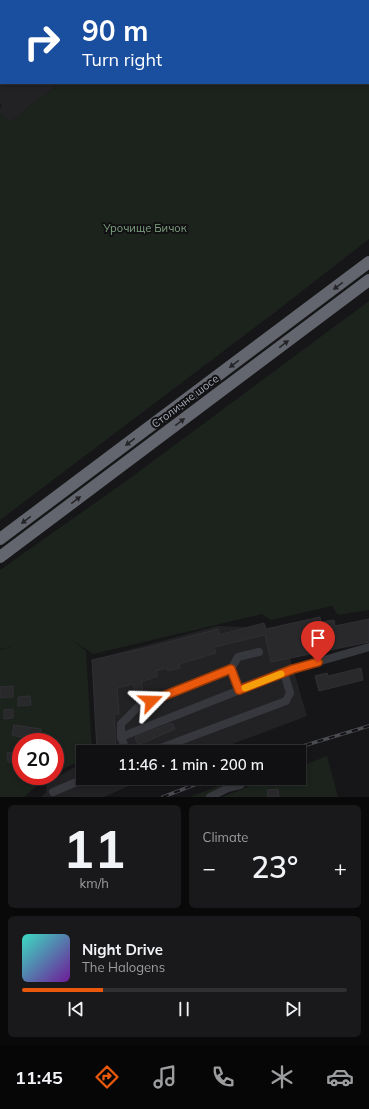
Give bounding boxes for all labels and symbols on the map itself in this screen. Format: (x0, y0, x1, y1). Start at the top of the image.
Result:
park label: Урочище Бичок (102, 221, 187, 235)
one-way arrow (332, 281, 343, 290)
one-way arrow (279, 340, 290, 348)
one-way arrow (229, 360, 240, 368)
street label: Столичне шосе (149, 371, 221, 431)
one-way arrow (175, 418, 186, 426)
one-way arrow (125, 438, 136, 446)
one-way arrow (71, 496, 82, 504)
one-way arrow (21, 516, 31, 524)
pin (301, 621, 335, 662)
position arrow (130, 680, 172, 722)
speed limit sign: 20 (12, 733, 64, 785)

